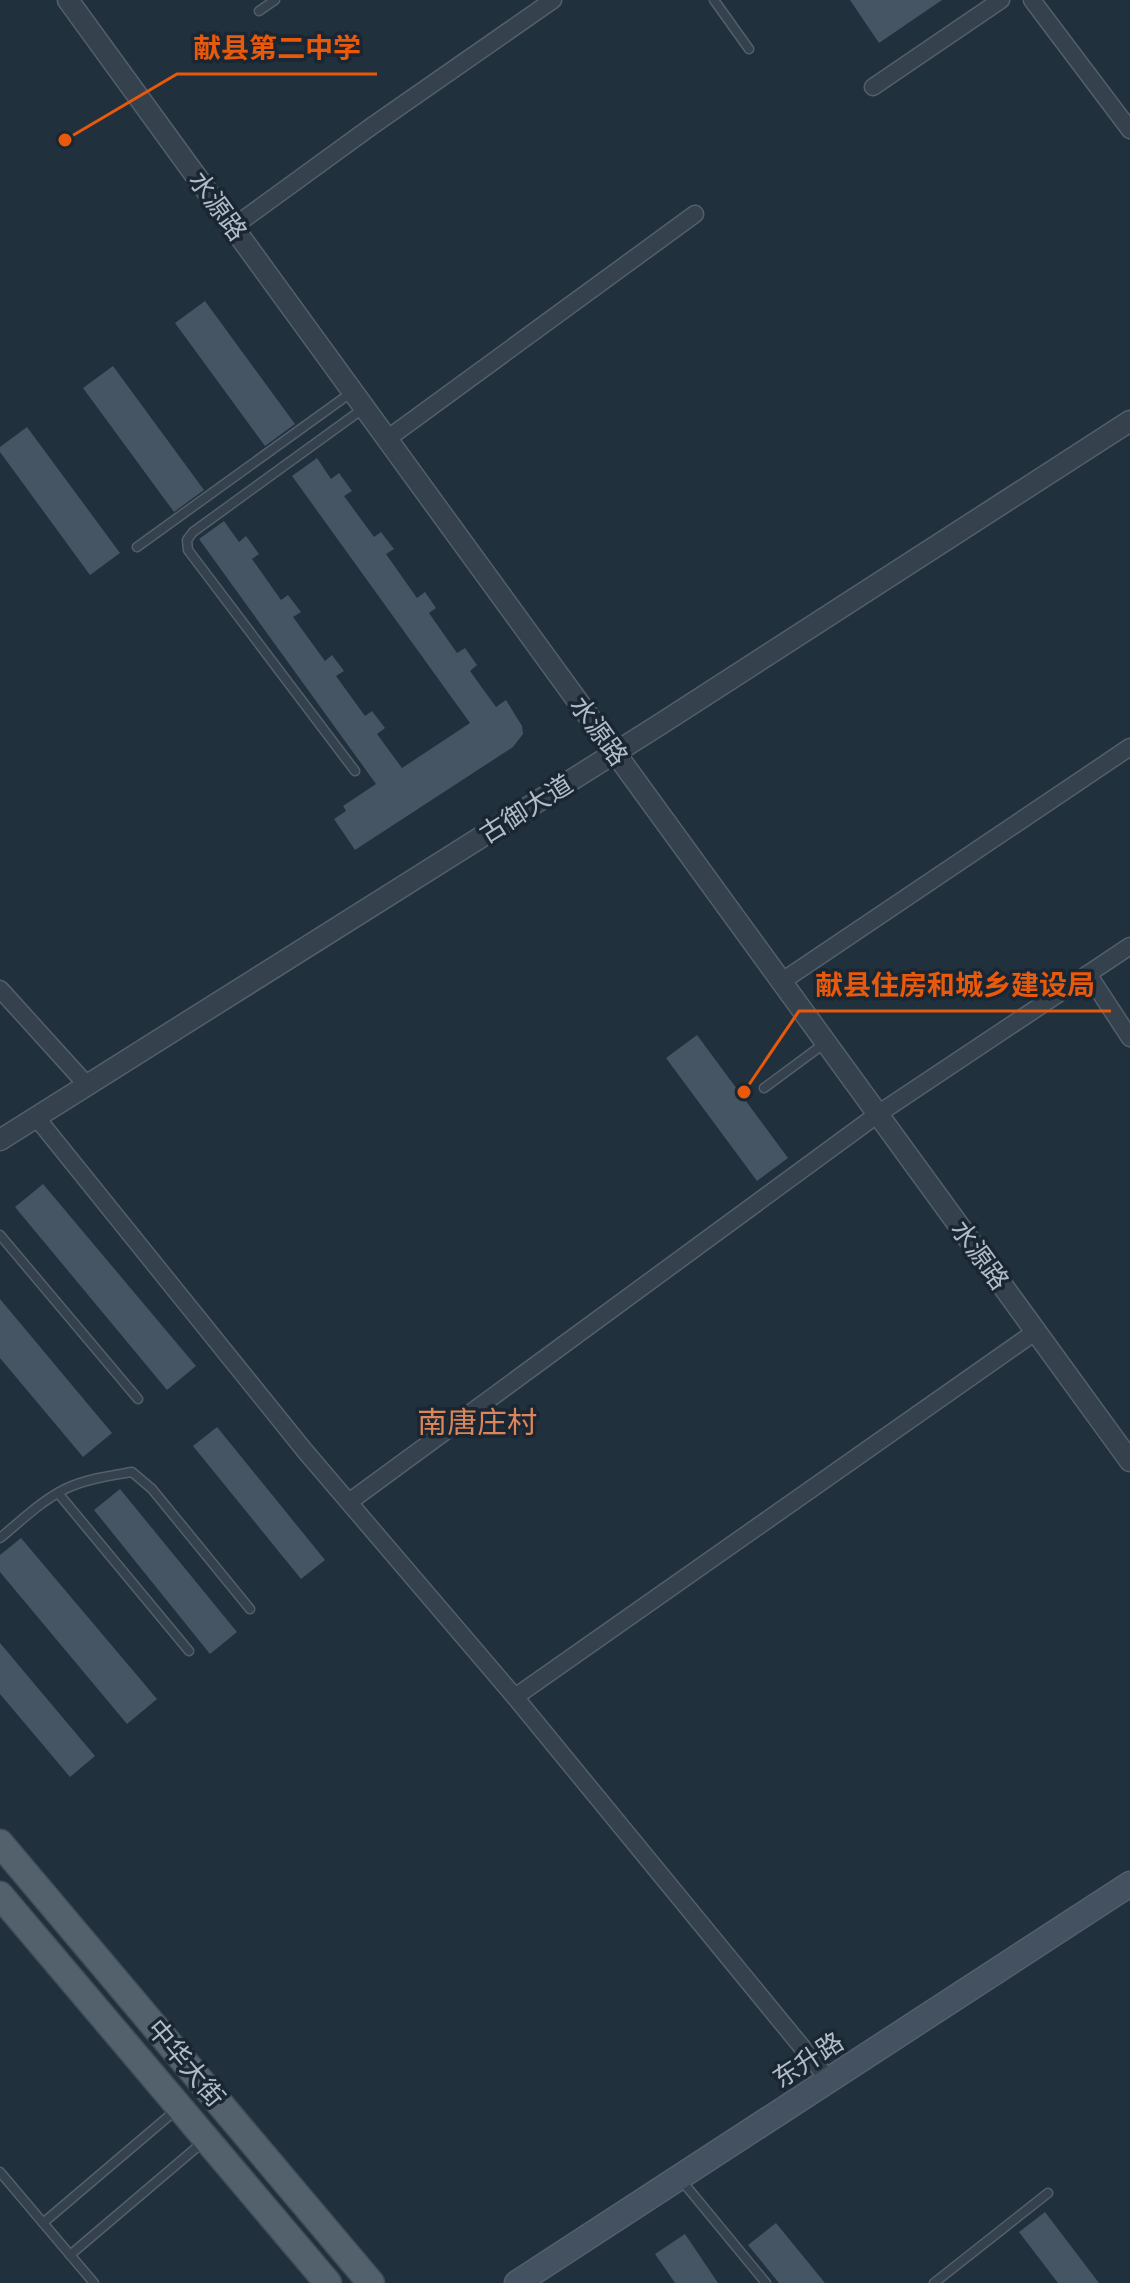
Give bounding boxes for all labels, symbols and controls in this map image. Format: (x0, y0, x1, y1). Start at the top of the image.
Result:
callout: 献县第二中学 (177, 22, 377, 74)
text: 献县第二中学 (193, 32, 361, 65)
street label: 水源路 (183, 166, 253, 246)
street label: 水源路 (564, 691, 634, 771)
street label: 古御大道 (474, 769, 578, 849)
callout: 献县住房和城乡建设局 (799, 959, 1111, 1011)
text: 献县住房和城乡建设局 (815, 969, 1095, 1002)
street label: 水源路 (945, 1215, 1015, 1295)
district label: 南唐庄村 (417, 1405, 537, 1440)
street label: 中华大街 (141, 2014, 231, 2112)
street label: 东升路 (767, 2026, 849, 2094)

